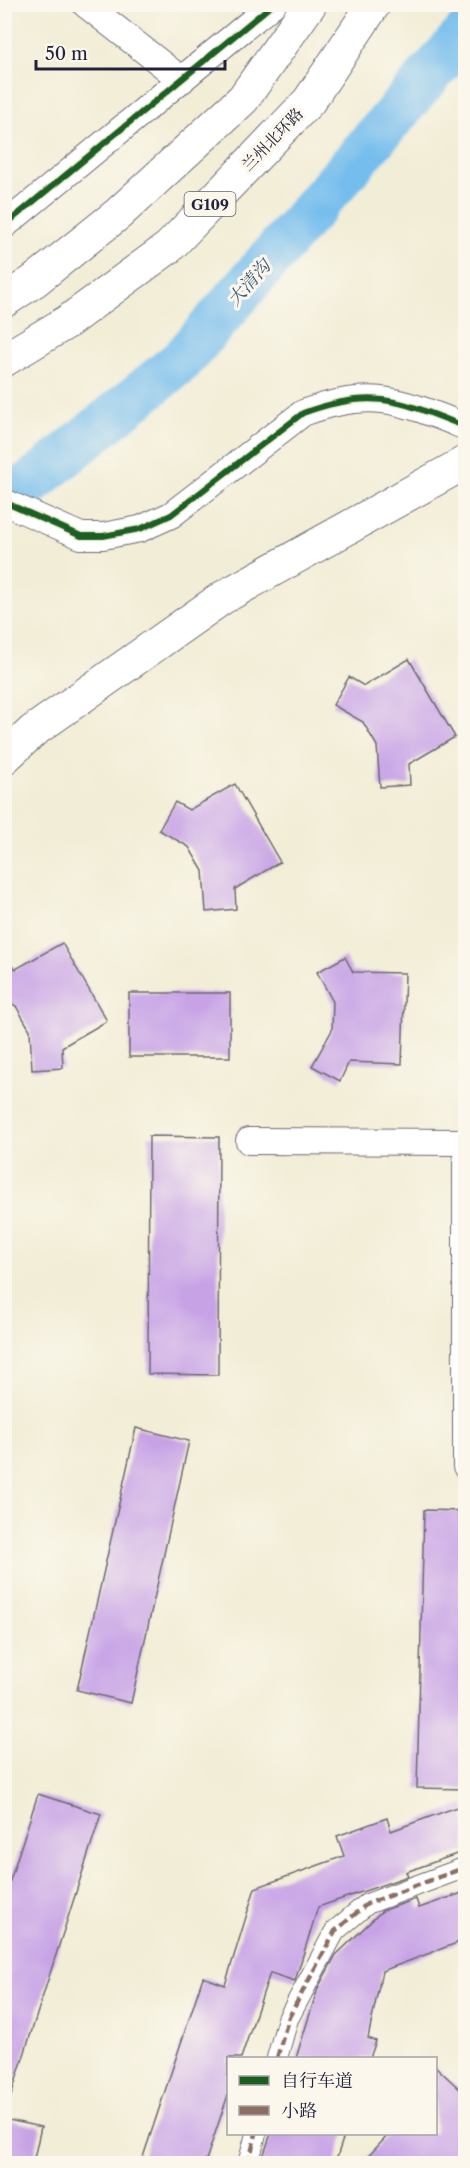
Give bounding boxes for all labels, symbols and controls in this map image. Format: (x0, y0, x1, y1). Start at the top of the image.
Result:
scale bar (36, 33, 225, 71)
text: 50 m (45, 43, 88, 65)
street label: 兰州北环路 (237, 103, 307, 175)
road number: G109 (184, 192, 236, 216)
water label: 大清沟 (223, 253, 277, 311)
legend (227, 2057, 437, 2135)
text: 自行车道 (281, 2070, 353, 2092)
text: 小路 (281, 2100, 317, 2122)

